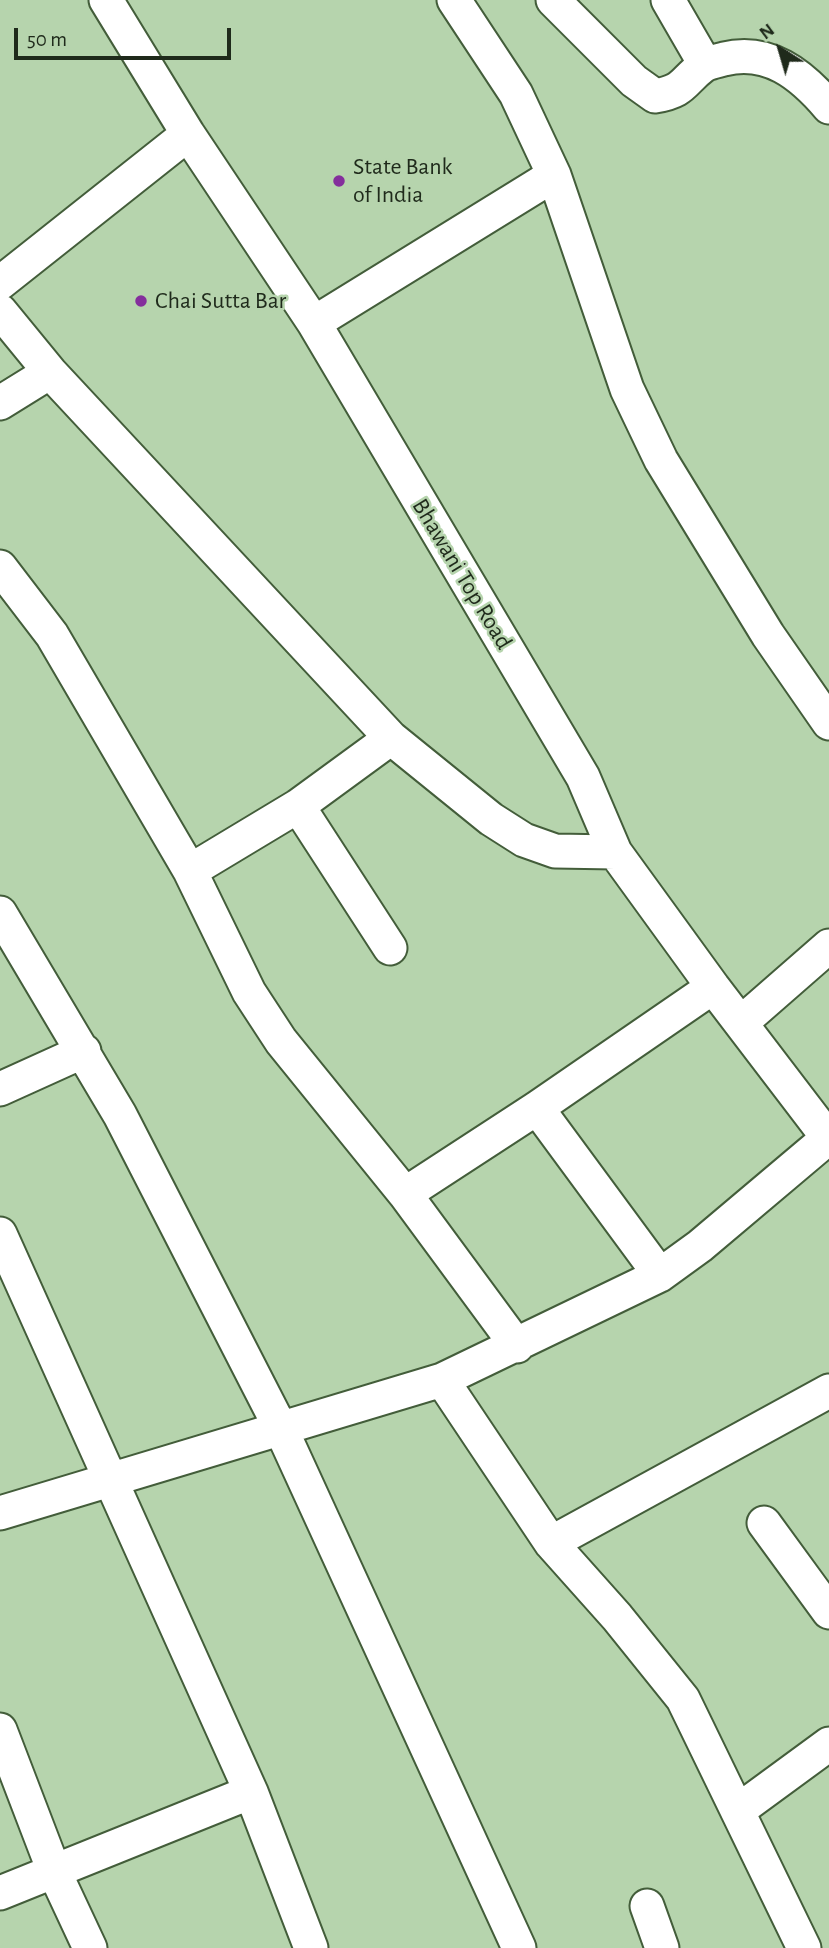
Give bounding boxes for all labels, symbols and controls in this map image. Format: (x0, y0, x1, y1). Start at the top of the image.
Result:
scale bar (18, 14, 234, 58)
north arrow (745, 14, 815, 84)
text: N (756, 20, 778, 43)
text: 50 m (27, 29, 67, 50)
place label: State Bank of India (353, 153, 452, 209)
marker: State Bank of India (331, 173, 347, 189)
place label: Chai Sutta Bar (155, 287, 286, 315)
marker: Chai Sutta Bar (133, 293, 149, 309)
street label: Bhawani Top Road (406, 493, 518, 655)

